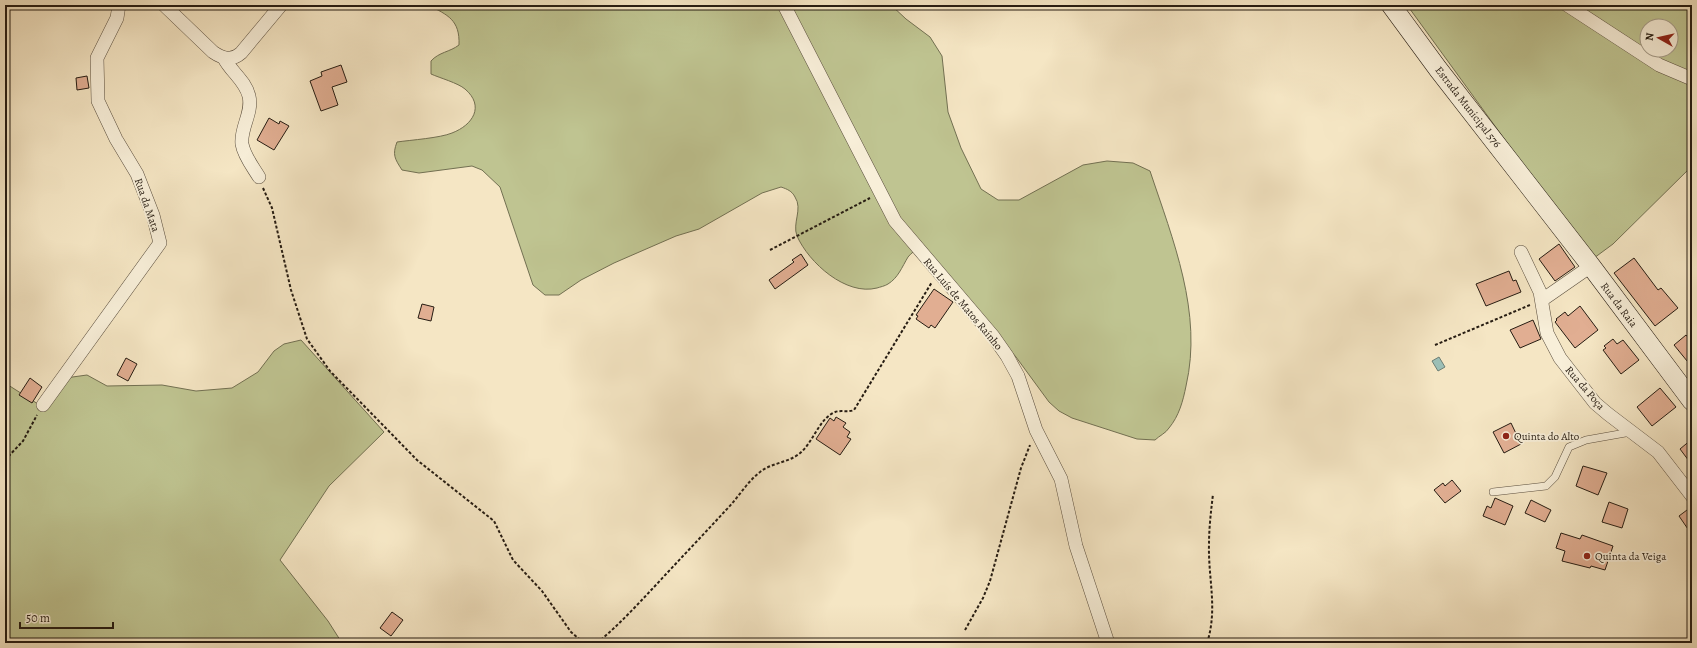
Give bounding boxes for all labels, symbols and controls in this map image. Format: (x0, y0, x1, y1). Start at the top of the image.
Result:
north arrow (1639, 18, 1679, 58)
text: N (1642, 32, 1658, 42)
street label: Estrada Municipal 576 (1432, 63, 1504, 151)
street label: Rua da Mata (131, 176, 163, 235)
street label: Rua Luís de Matos Raínho (920, 255, 1006, 354)
street label: Rua da Raia (1597, 279, 1641, 331)
street label: Rua da Poça (1562, 363, 1609, 414)
place label: Quinta do Alto (1514, 429, 1580, 444)
marker: Quinta do Alto (1501, 431, 1511, 441)
place label: Quinta da Veiga (1595, 549, 1667, 564)
marker: Quinta da Veiga (1582, 551, 1592, 561)
scale bar (20, 604, 113, 630)
text: 50 m (26, 610, 50, 626)

